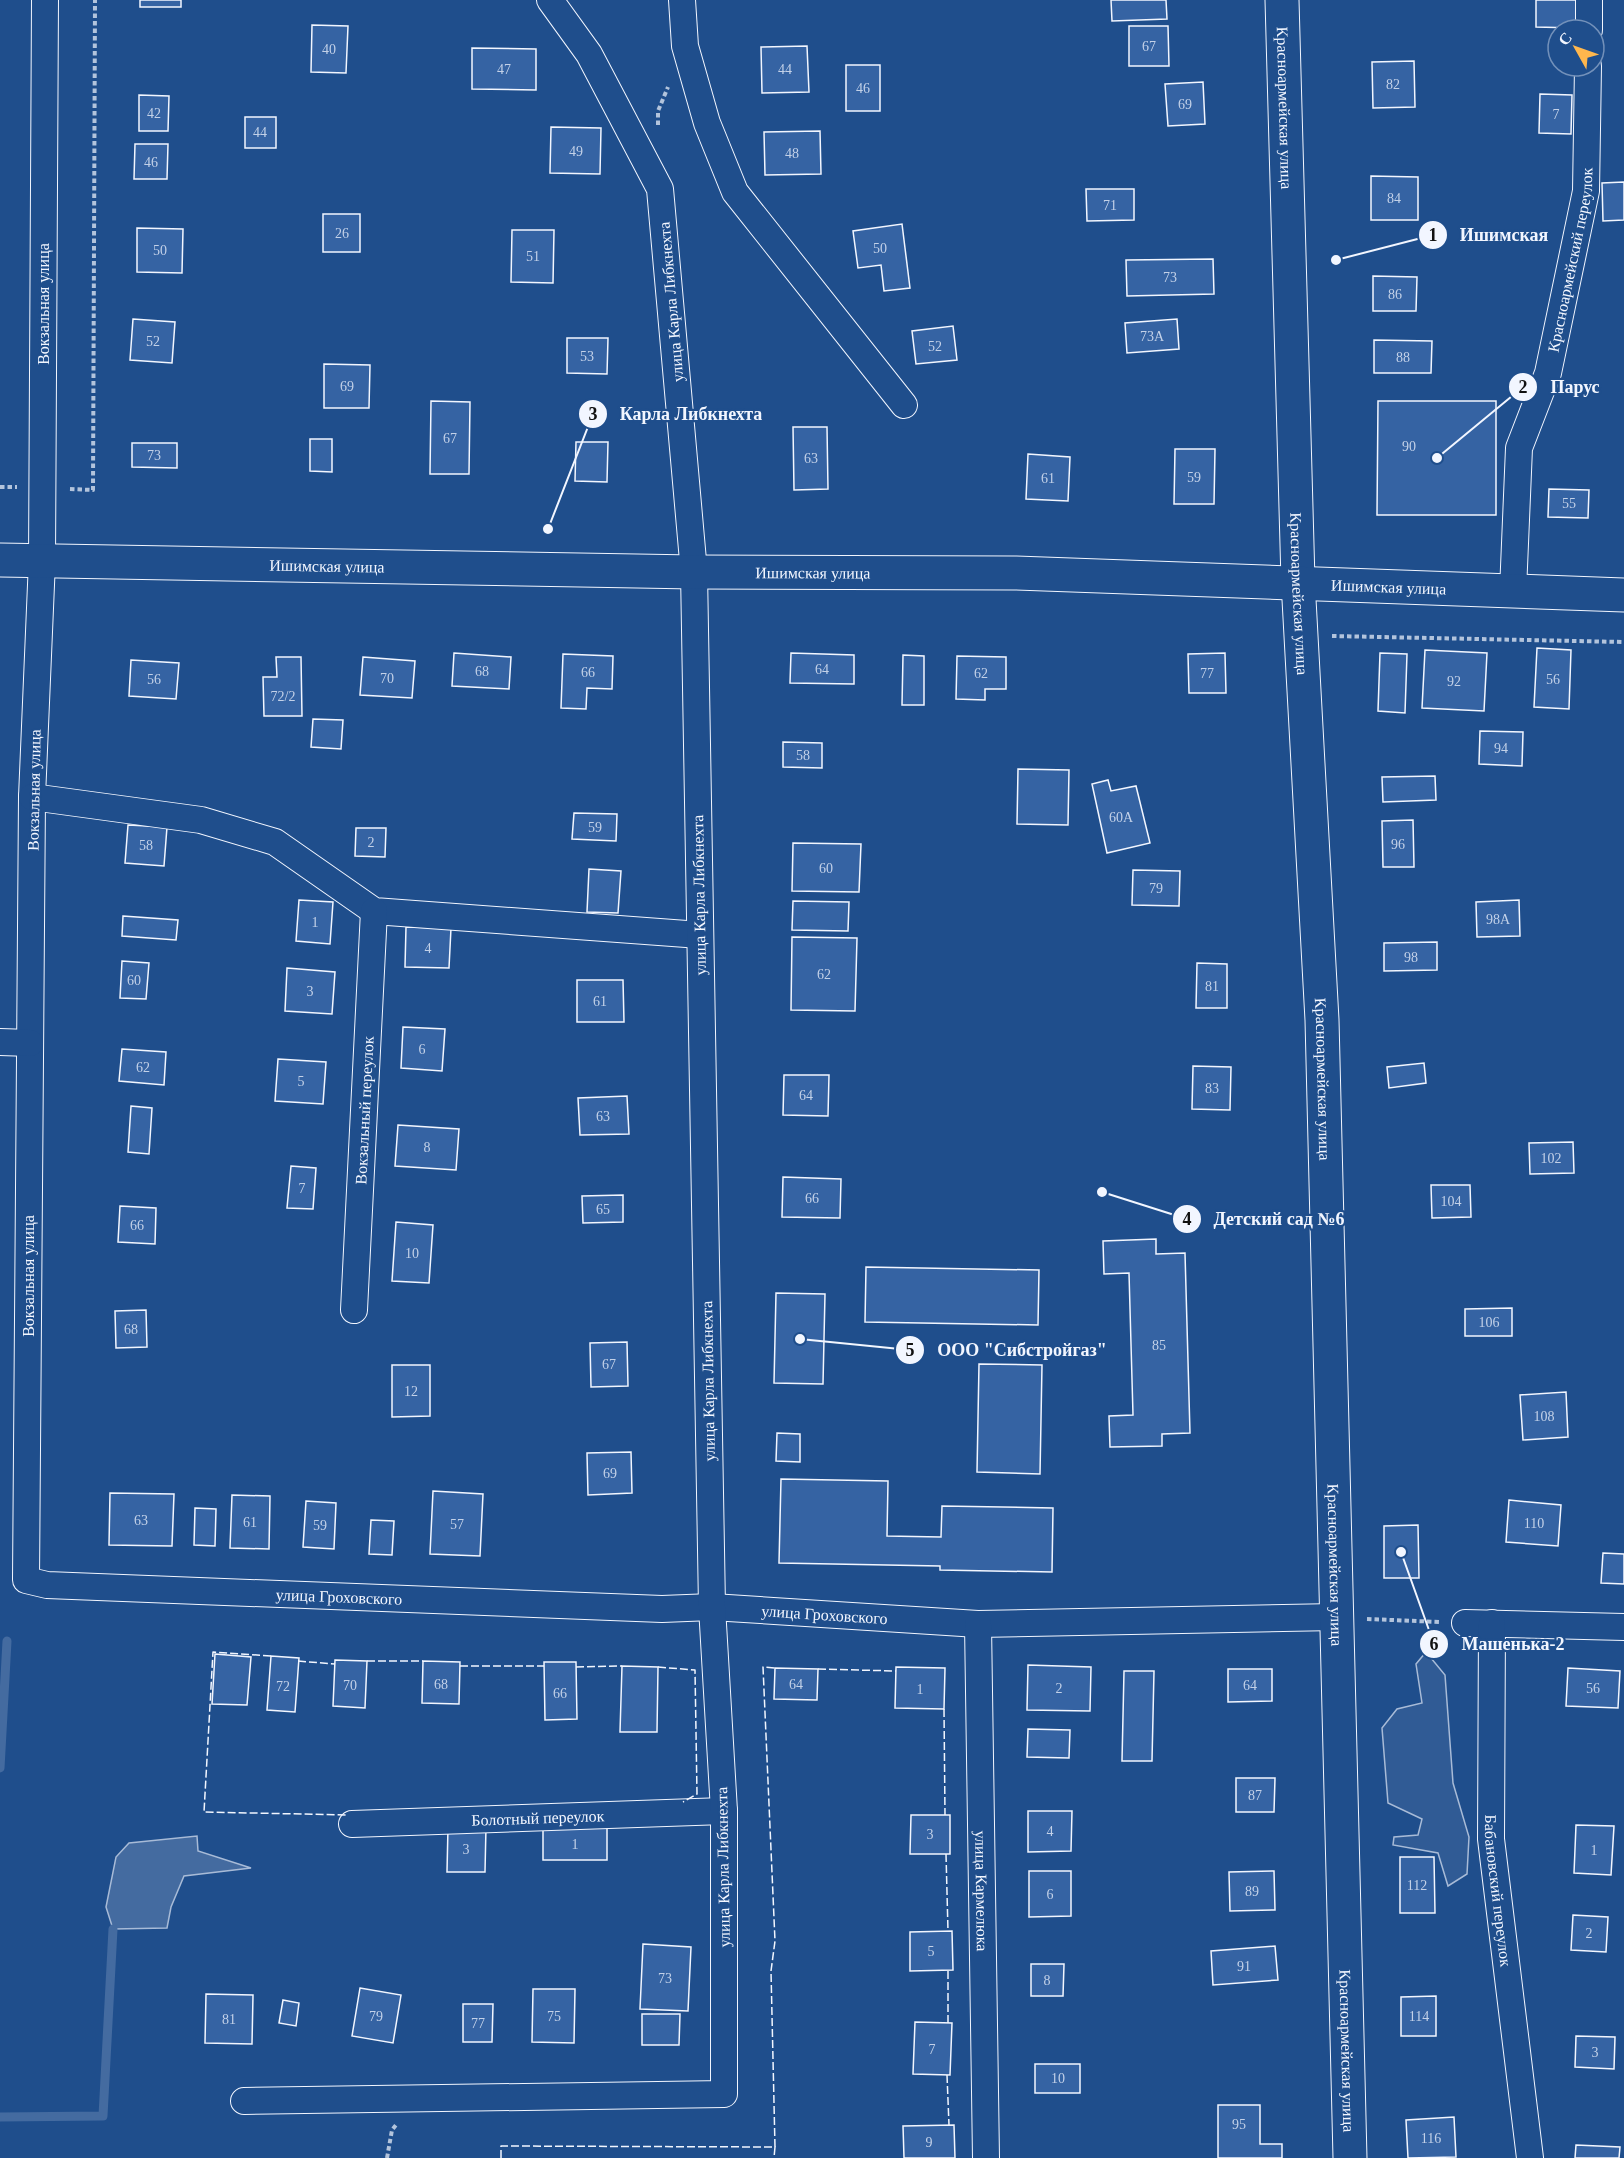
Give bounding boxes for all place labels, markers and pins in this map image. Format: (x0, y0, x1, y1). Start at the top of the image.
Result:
callout: Ишимская (1418, 217, 1560, 253)
callout: Парус (1508, 369, 1611, 405)
callout: Карла Либкнехта (578, 396, 775, 432)
callout: Детский сад №6 (1172, 1201, 1357, 1237)
callout: ООО "Сибстройгаз" (895, 1332, 1119, 1368)
callout: Машенька-2 (1419, 1626, 1576, 1662)

